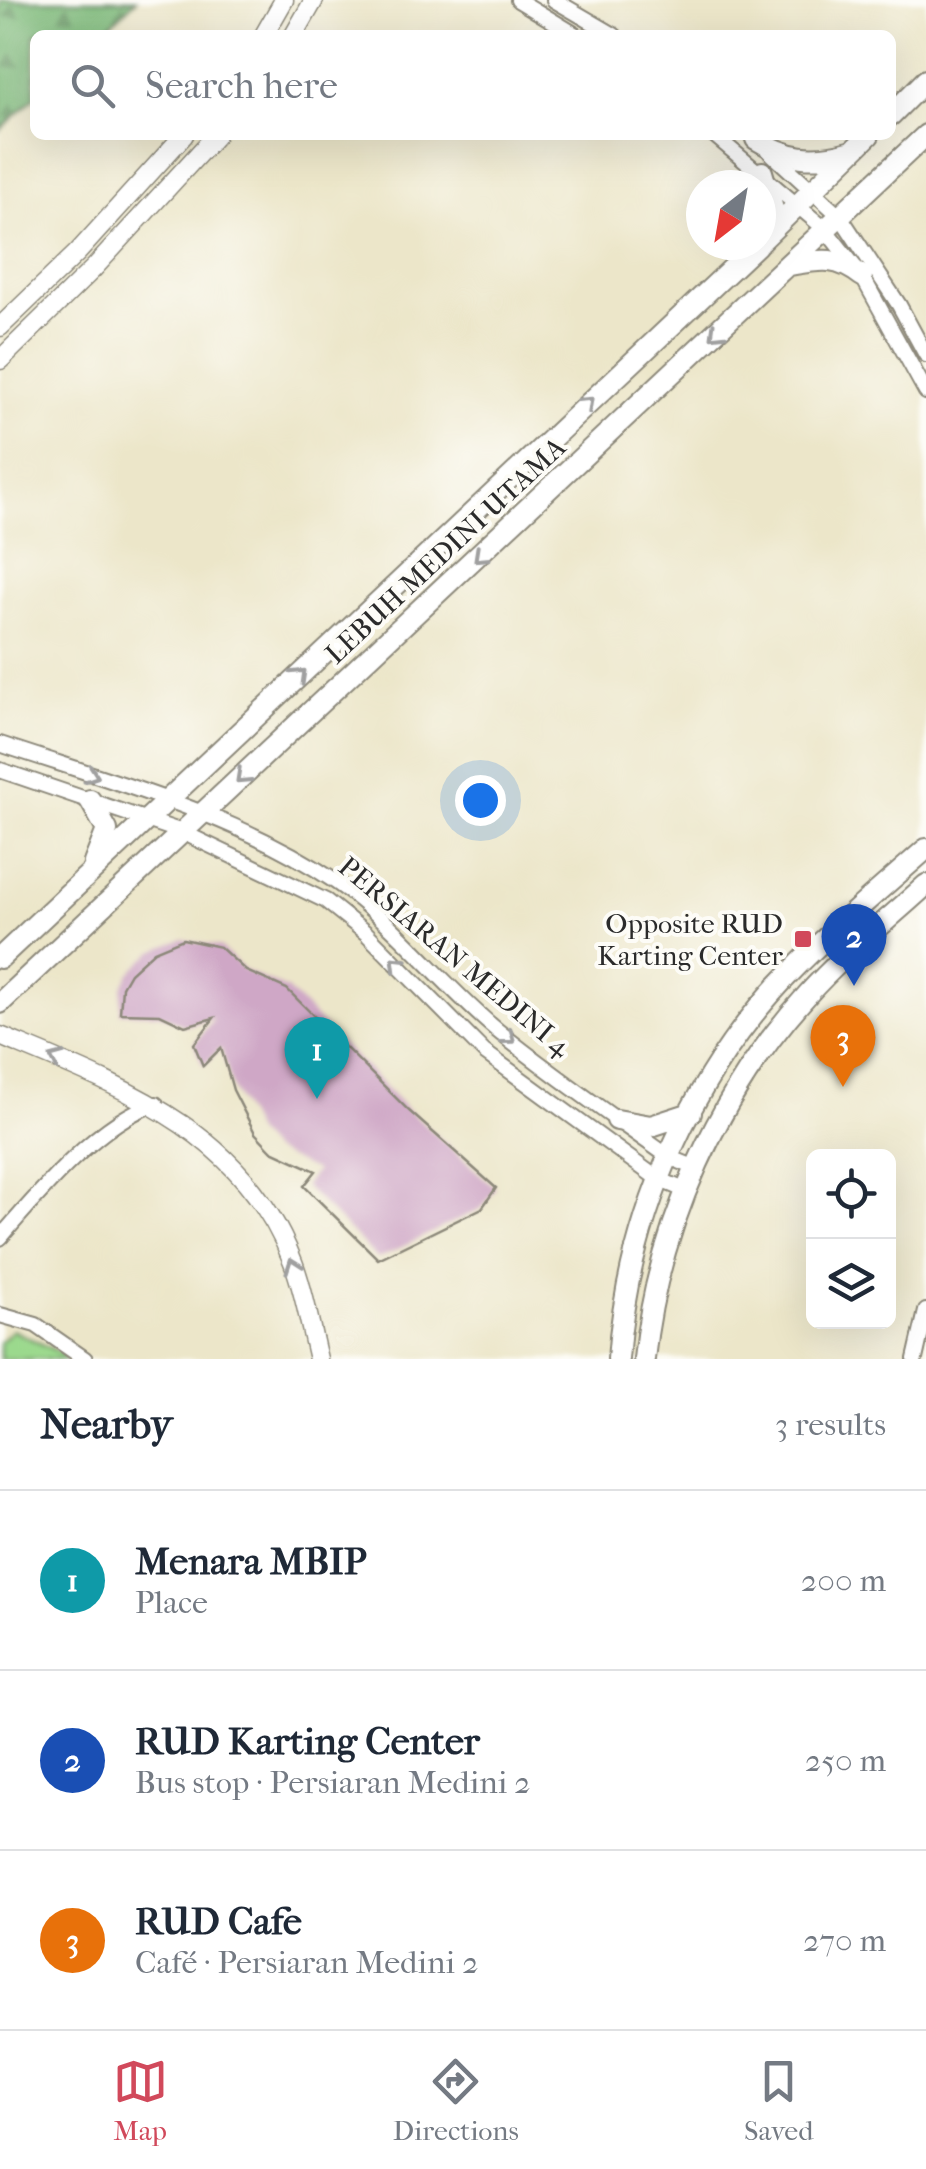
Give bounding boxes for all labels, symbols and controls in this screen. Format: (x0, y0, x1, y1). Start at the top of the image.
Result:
search box (30, 30, 896, 140)
icon: search (65, 58, 120, 113)
text: Search here (145, 63, 338, 108)
north arrow (686, 170, 776, 260)
one-way arrow (709, 321, 728, 339)
one-way arrow (575, 397, 593, 415)
street label: LEBUH MEDINI UTAMA (318, 430, 573, 670)
one-way arrow (473, 544, 492, 562)
one-way arrow (288, 669, 307, 687)
one-way arrow (83, 763, 100, 784)
one-way arrow (235, 765, 253, 783)
your location (455, 775, 506, 826)
street label: PERSIARAN MEDINI 4 (332, 850, 579, 1064)
pin: 2 (822, 904, 886, 986)
place label: Opposite RUD Karting Center (597, 907, 783, 972)
marker: Opposite RUD Karting Center (792, 928, 814, 950)
one-way arrow (390, 957, 408, 975)
pin: 3 (810, 1004, 876, 1087)
pin: 1 (284, 1016, 350, 1099)
one-way arrow (497, 1027, 515, 1044)
one-way arrow (48, 1051, 66, 1071)
map controls (806, 1149, 896, 1329)
button: locate (806, 1149, 896, 1239)
button: layers (806, 1239, 896, 1329)
one-way arrow (284, 1257, 304, 1275)
text: Nearby (40, 1400, 172, 1449)
text: 3 results (775, 1406, 886, 1443)
text: Menara MBIP (135, 1539, 367, 1584)
text: 1 (67, 1562, 78, 1599)
text: 200 m (801, 1562, 886, 1599)
text: Place (135, 1584, 208, 1621)
text: RUD Karting Center (135, 1719, 480, 1764)
text: 2 (64, 1742, 81, 1779)
text: 250 m (805, 1742, 886, 1779)
text: Bus stop · Persiaran Medini 2 (135, 1764, 531, 1801)
text: RUD Cafe (135, 1899, 302, 1944)
text: 3 (66, 1922, 79, 1959)
text: 270 m (803, 1922, 886, 1959)
text: Café · Persiaran Medini 2 (135, 1944, 478, 1981)
tab: Map (113, 2054, 168, 2147)
tab: Directions (393, 2054, 519, 2147)
tab: Saved (744, 2054, 813, 2147)

